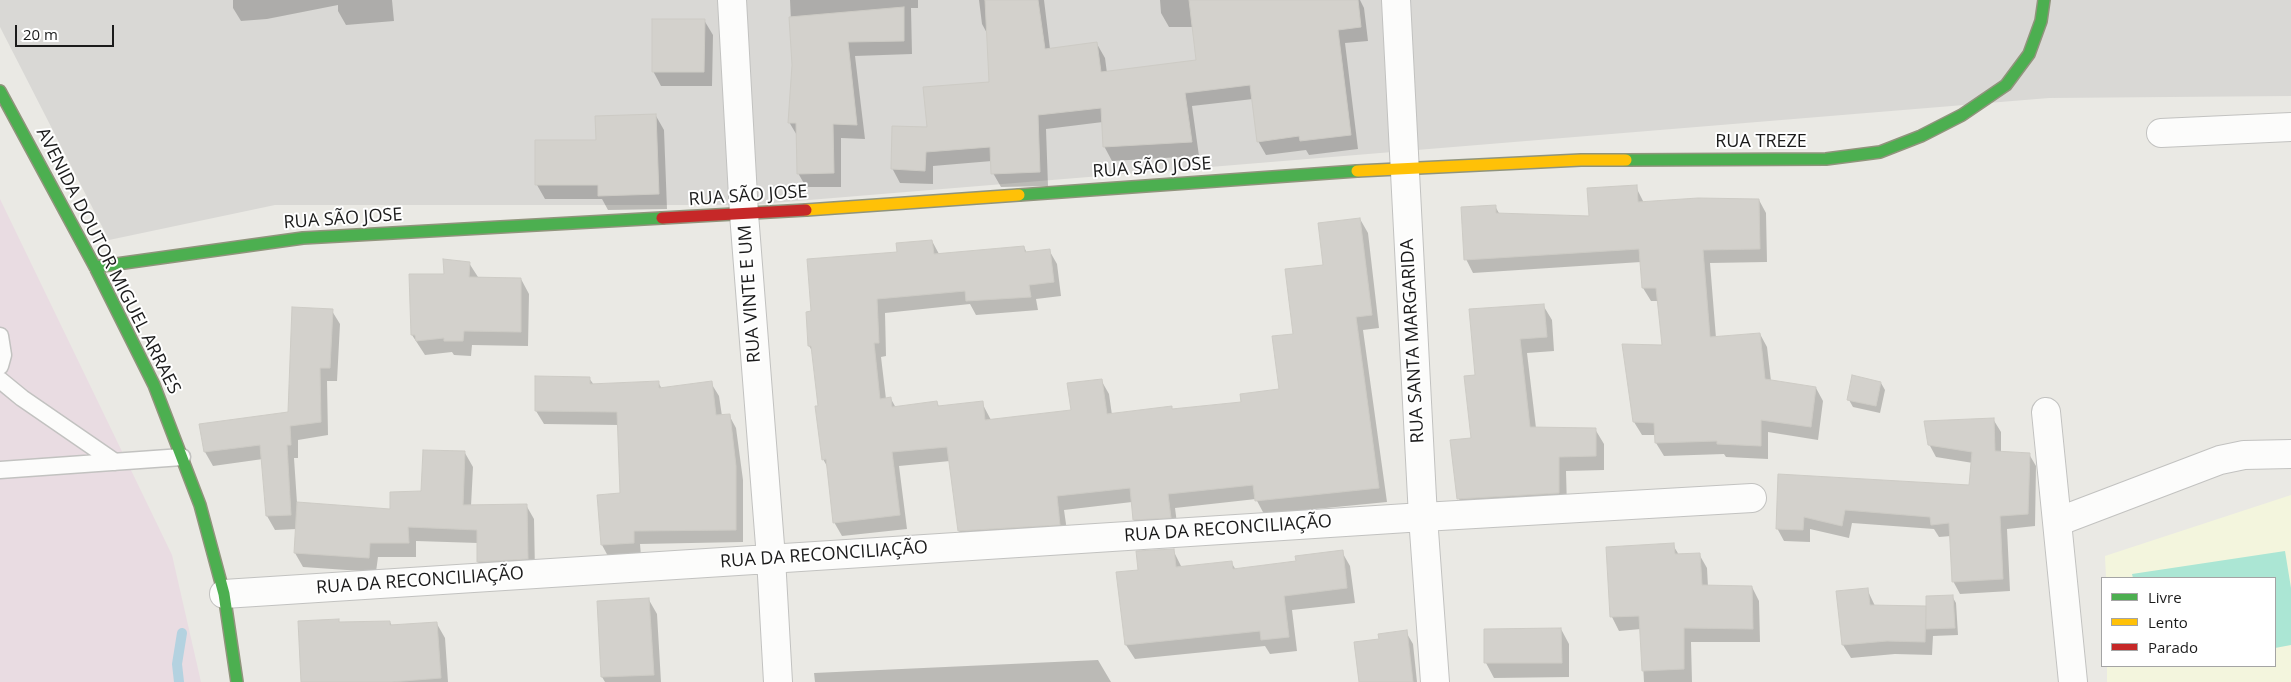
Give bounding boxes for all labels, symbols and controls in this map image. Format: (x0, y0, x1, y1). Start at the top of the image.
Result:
scale bar (18, 15, 116, 47)
text: 20 m (23, 24, 58, 44)
street label: AVENIDA DOUTOR MIGUEL ARRAES (31, 124, 185, 398)
street label: RUA TREZE (1715, 131, 1807, 153)
street label: RUA SÃO JOSE (1092, 153, 1212, 183)
street label: RUA SÃO JOSE (688, 181, 808, 211)
street label: RUA SÃO JOSE (283, 204, 403, 234)
street label: RUA VINTE E UM (734, 224, 766, 364)
street label: RUA SANTA MARGARIDA (1397, 238, 1429, 444)
street label: RUA DA RECONCILIAÇÃO (1123, 511, 1333, 547)
street label: RUA DA RECONCILIAÇÃO (719, 537, 929, 573)
street label: RUA DA RECONCILIAÇÃO (315, 563, 525, 599)
legend (2101, 577, 2276, 667)
text: Livre (2148, 587, 2182, 607)
text: Lento (2148, 612, 2188, 632)
text: Parado (2148, 637, 2198, 657)

